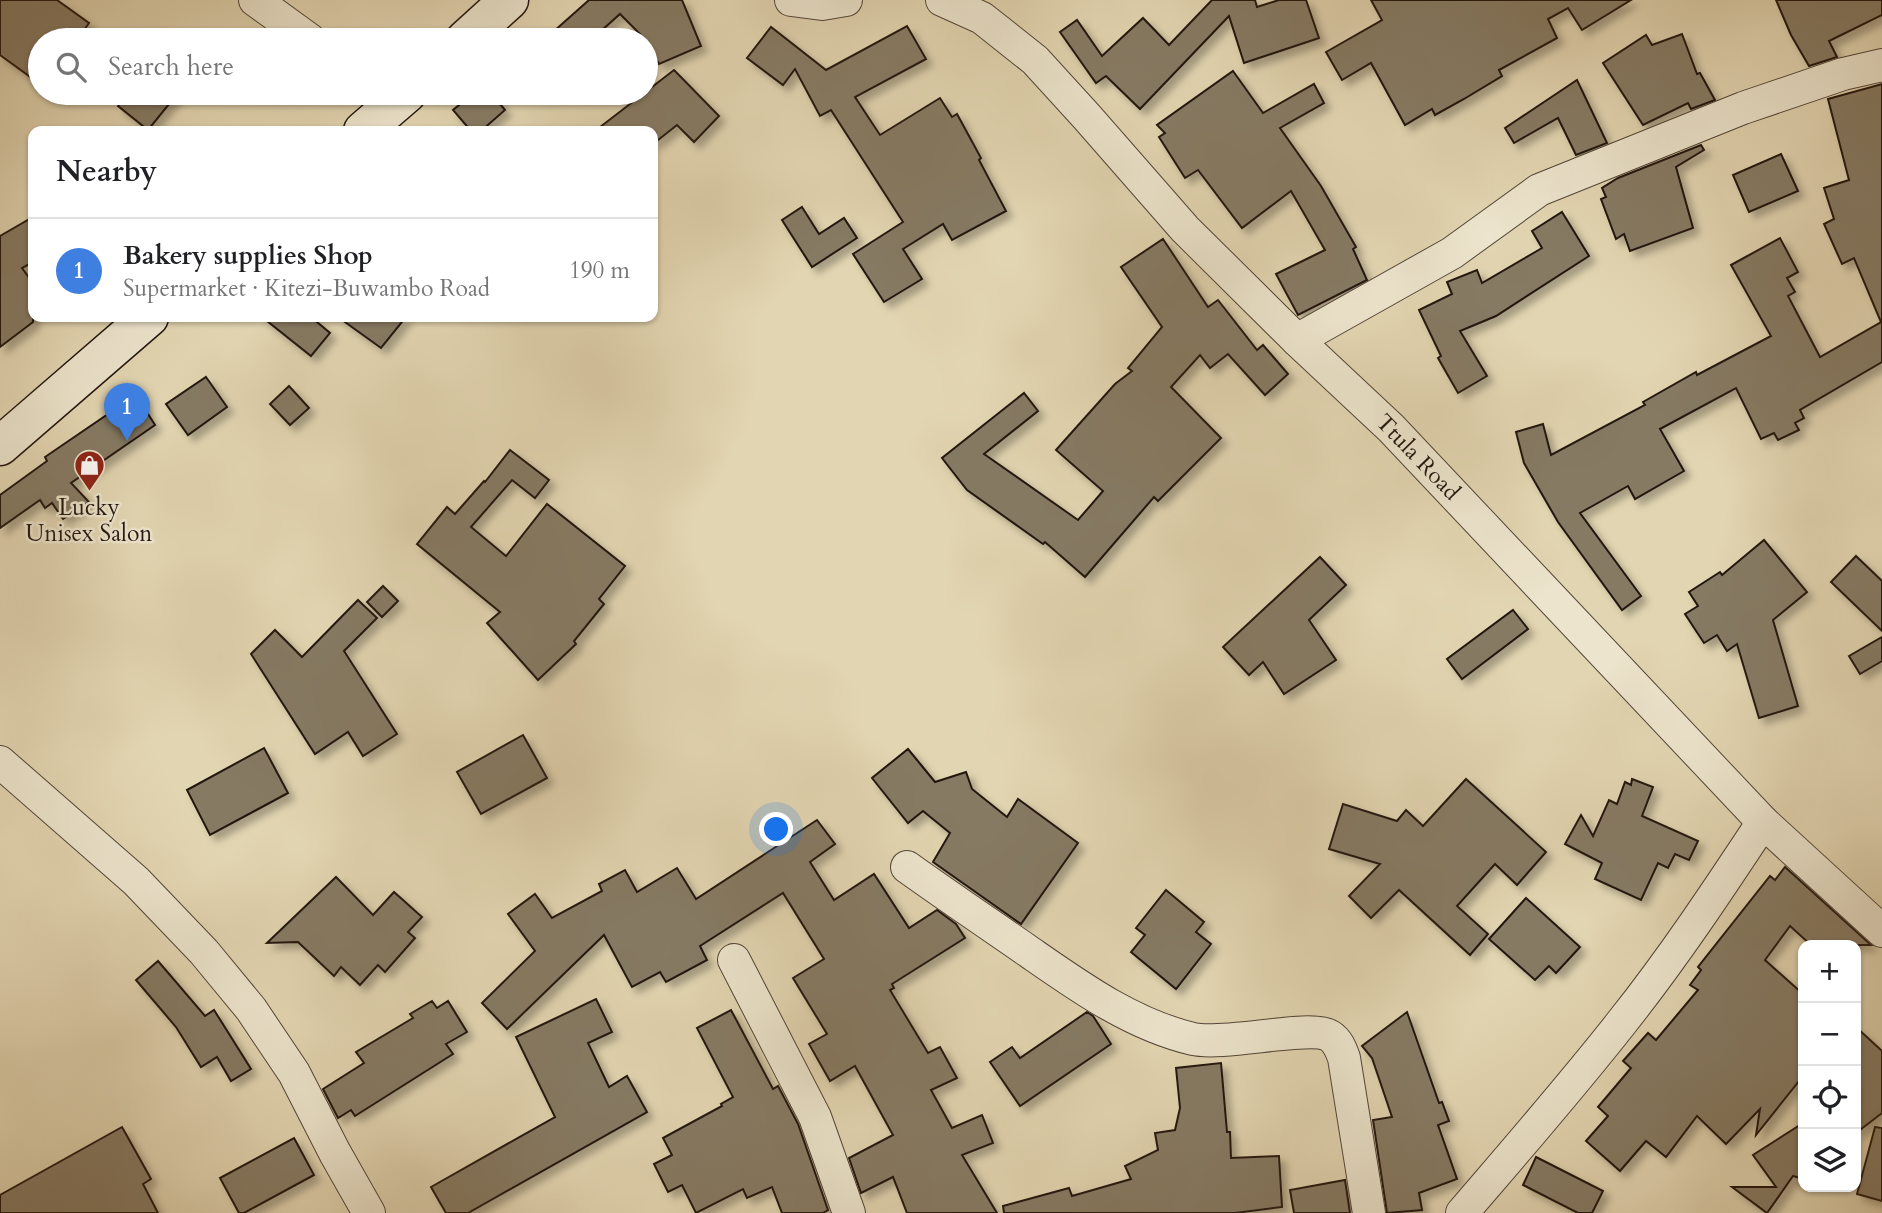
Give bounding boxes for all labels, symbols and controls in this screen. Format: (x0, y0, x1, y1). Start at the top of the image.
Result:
search box (28, 28, 658, 105)
icon: search (52, 48, 90, 86)
text: Search here (108, 49, 234, 84)
text: Nearby (56, 151, 157, 192)
text: Bakery supplies Shop (123, 238, 373, 273)
text: 1 (73, 255, 85, 286)
text: 190 m (569, 255, 630, 286)
text: Supermarket · Kitezi-Buwambo Road (123, 273, 490, 304)
pin: 1 (104, 383, 150, 441)
street label: Ttula Road (1369, 407, 1468, 508)
shop icon: Lucky Unisex Salon (72, 449, 106, 493)
place label: Lucky Unisex Salon (26, 492, 152, 549)
your location (759, 812, 793, 846)
map controls (1798, 940, 1861, 1192)
button: + (1798, 940, 1861, 1003)
button: − (1798, 1003, 1861, 1066)
button: locate (1798, 1066, 1861, 1129)
button: layers (1798, 1129, 1861, 1192)

